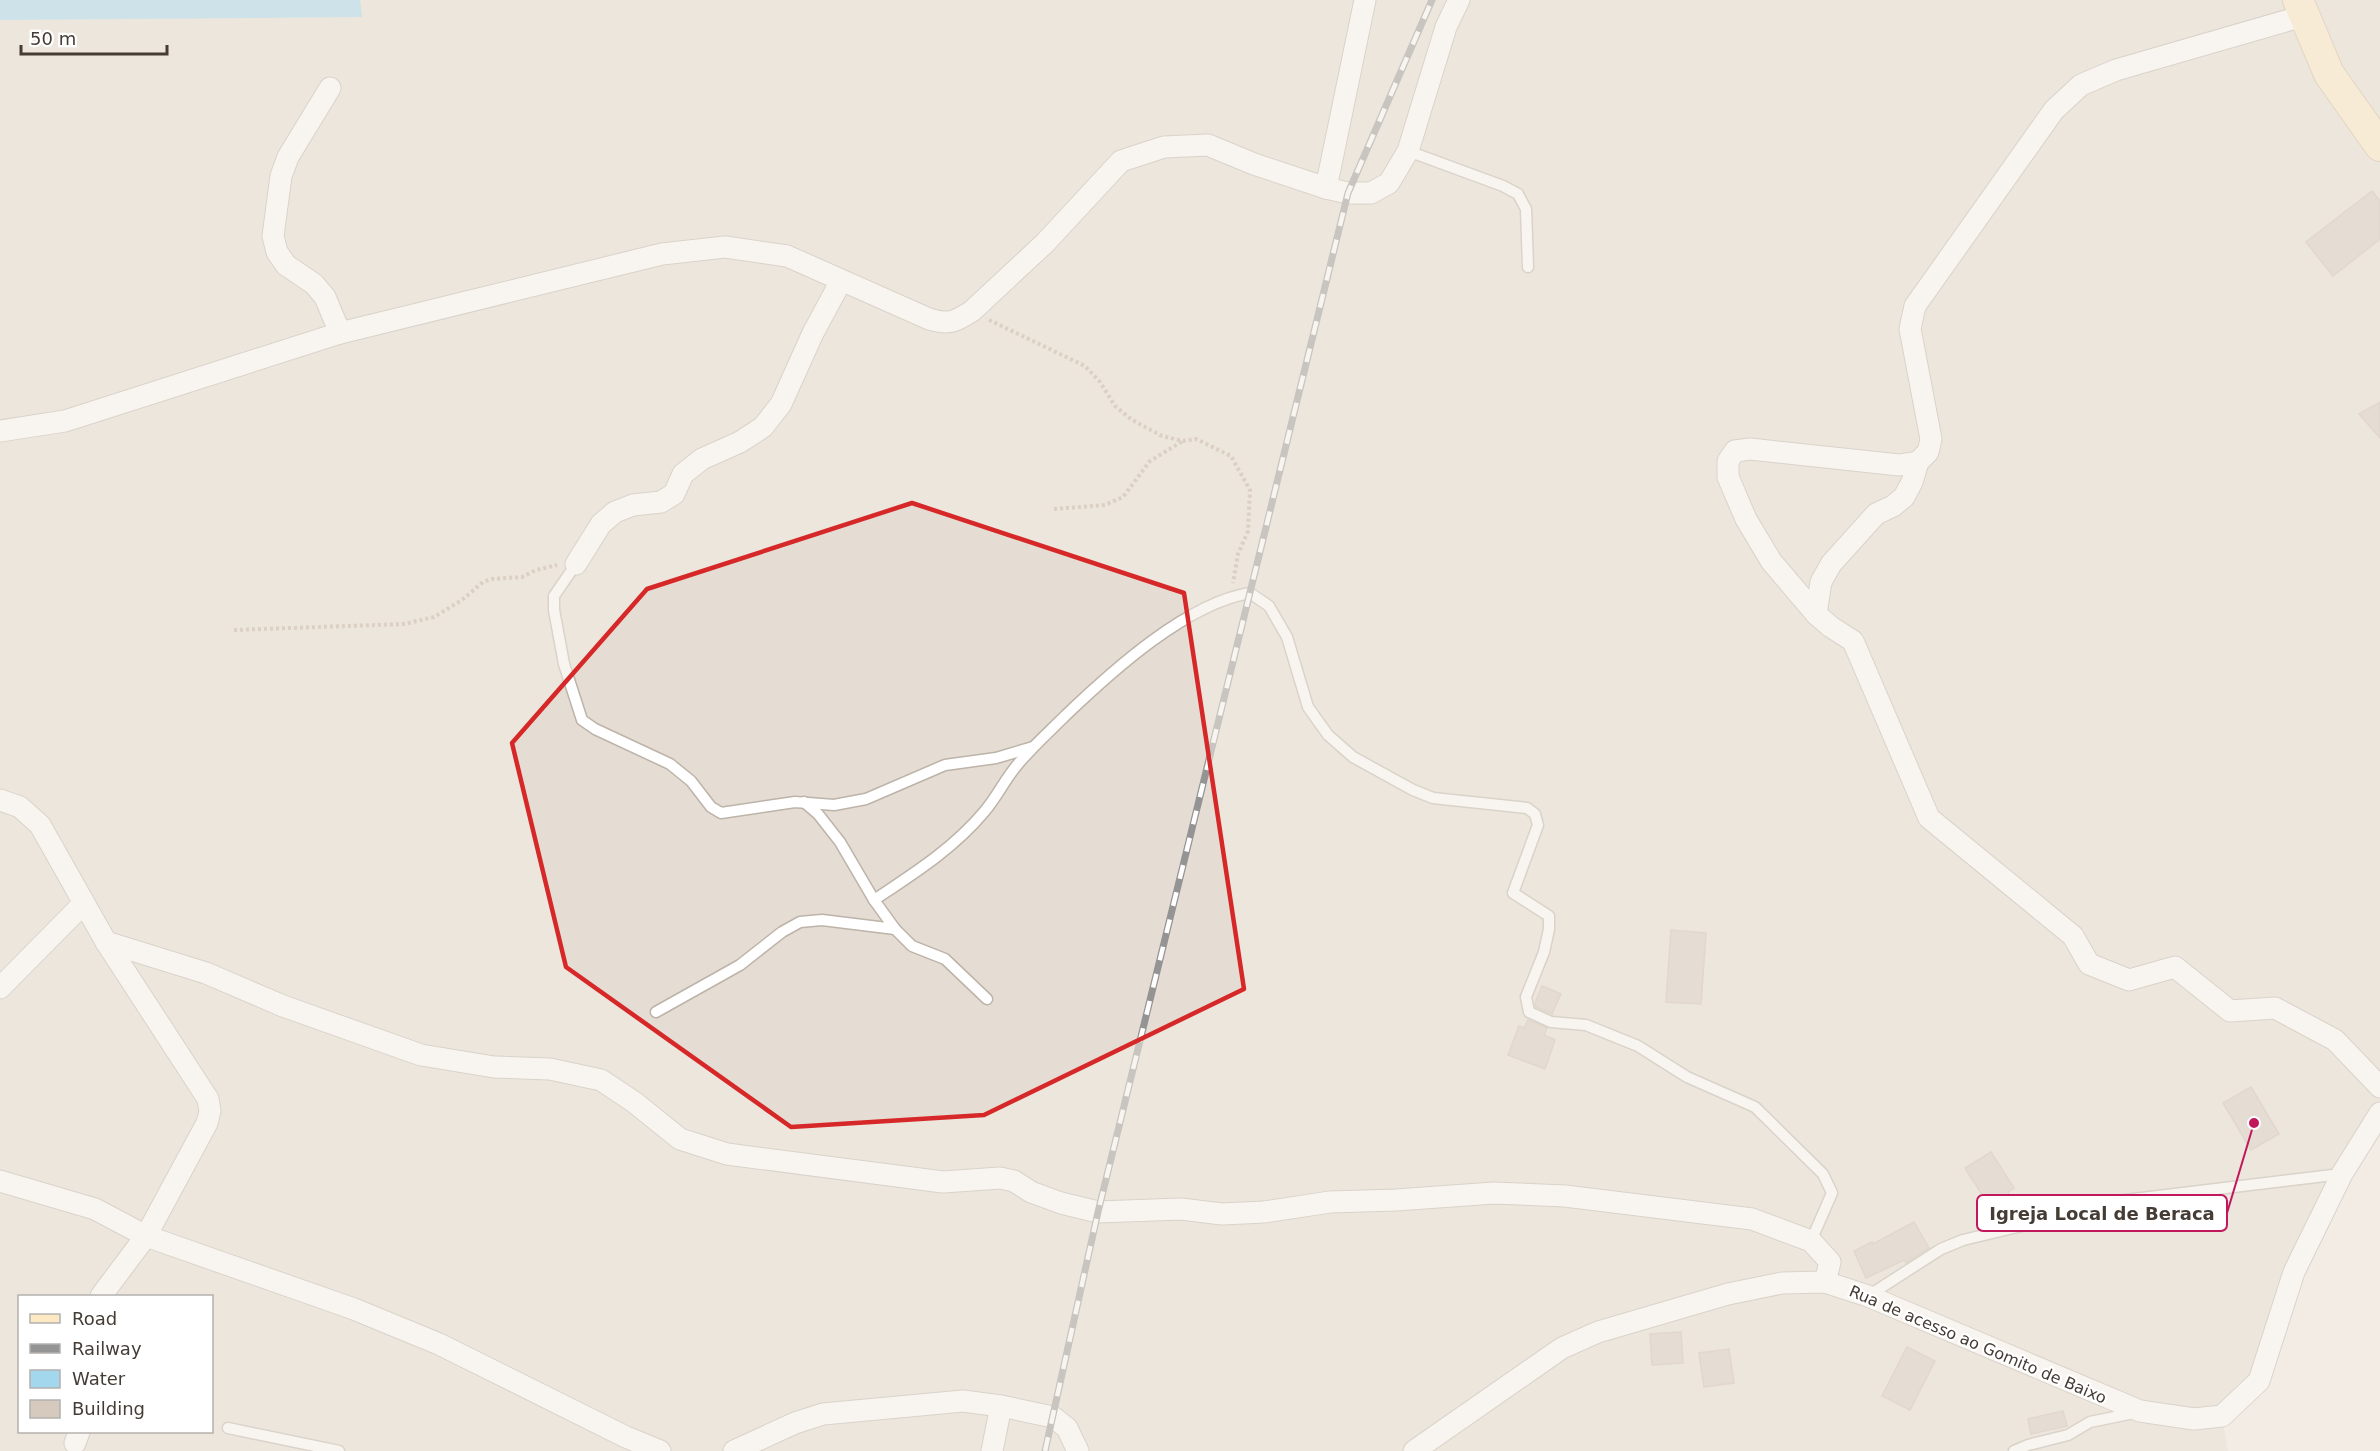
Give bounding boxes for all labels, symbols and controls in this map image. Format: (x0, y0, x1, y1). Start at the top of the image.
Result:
scale bar (21, 18, 166, 56)
text: 50 m (30, 28, 76, 49)
callout: Igreja Local de Beraca (1977, 1195, 2227, 1231)
text: Igreja Local de Beraca (1989, 1203, 2215, 1224)
street label: Rua de acesso ao Gomito de Baixo (1846, 1281, 2109, 1407)
legend (18, 1295, 213, 1433)
text: Road (72, 1308, 117, 1329)
text: Railway (72, 1338, 142, 1359)
text: Water (72, 1368, 126, 1389)
text: Building (72, 1398, 145, 1419)

